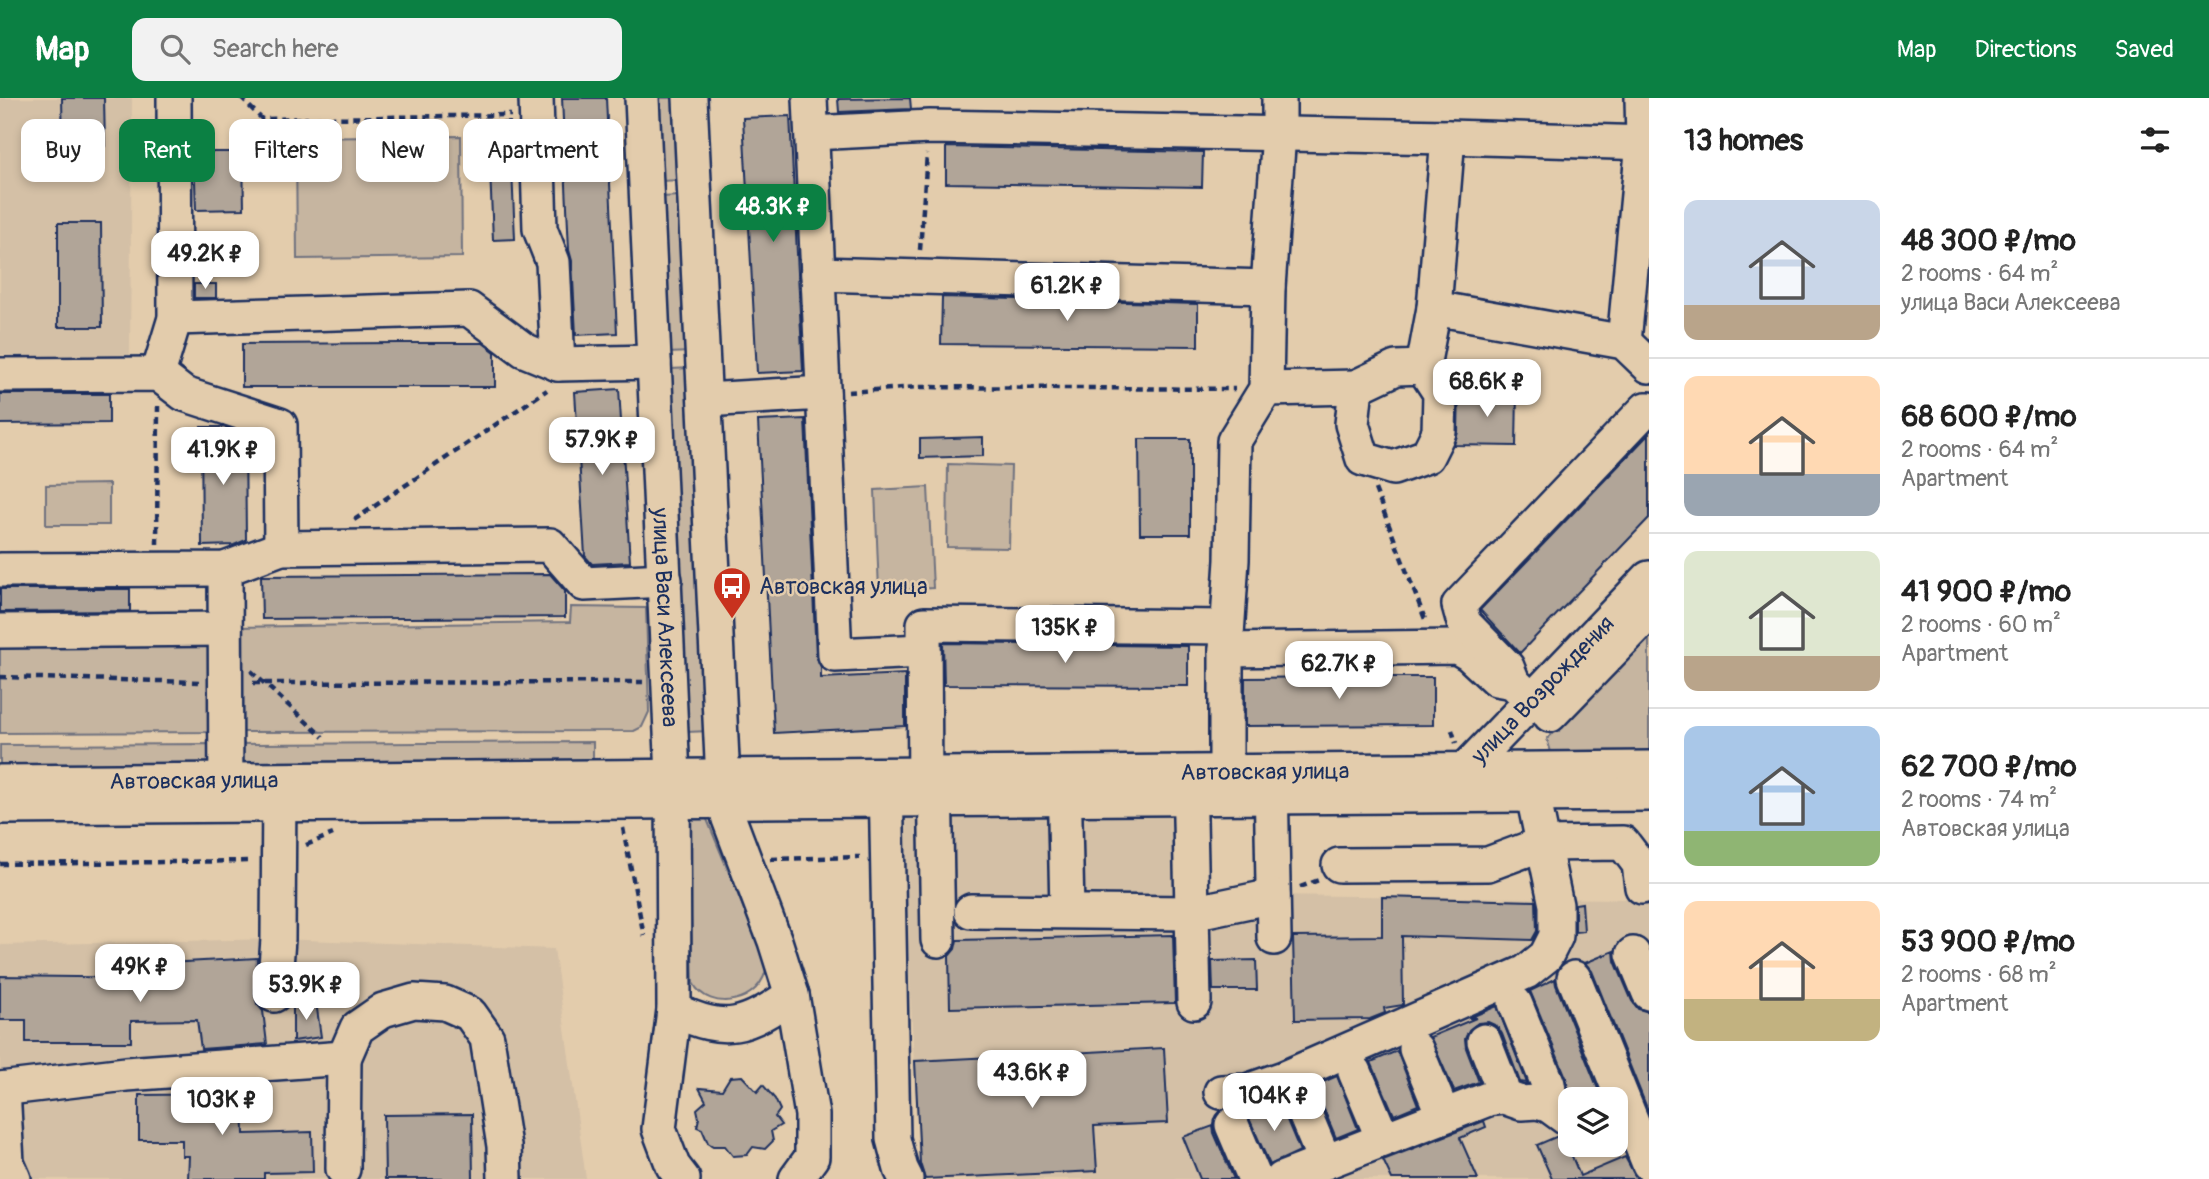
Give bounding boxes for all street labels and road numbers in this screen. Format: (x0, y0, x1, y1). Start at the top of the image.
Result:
street label: улица Васи Алексеева (646, 506, 685, 728)
street label: улица Возрождения (1464, 609, 1620, 771)
street label: Автовская улица (1180, 757, 1350, 787)
street label: Автовская улица (109, 766, 279, 796)

